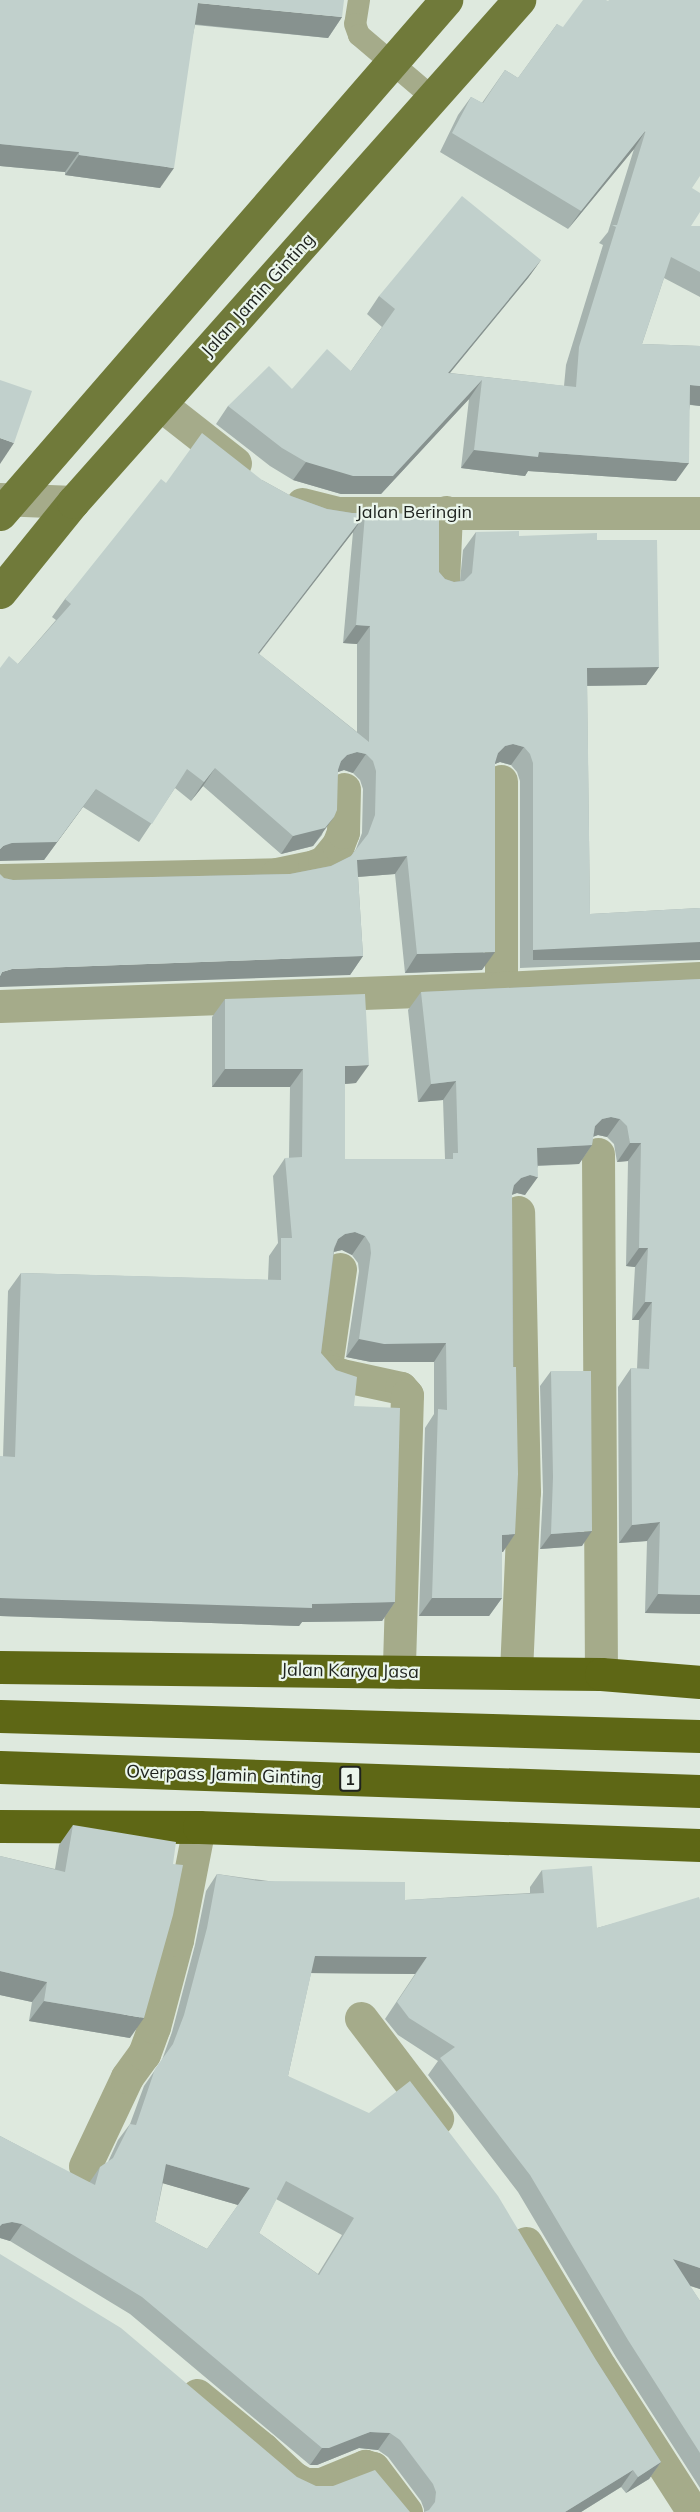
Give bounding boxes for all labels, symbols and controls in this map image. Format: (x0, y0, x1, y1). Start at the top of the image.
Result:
street label: Jalan Jamin Ginting (197, 229, 319, 361)
street label: Jalan Beringin (356, 501, 472, 523)
street label: Jalan Karya Jasa (281, 1659, 419, 1683)
street label: Overpass Jamin Ginting (126, 1761, 322, 1789)
road number: 1 (338, 1766, 362, 1792)

